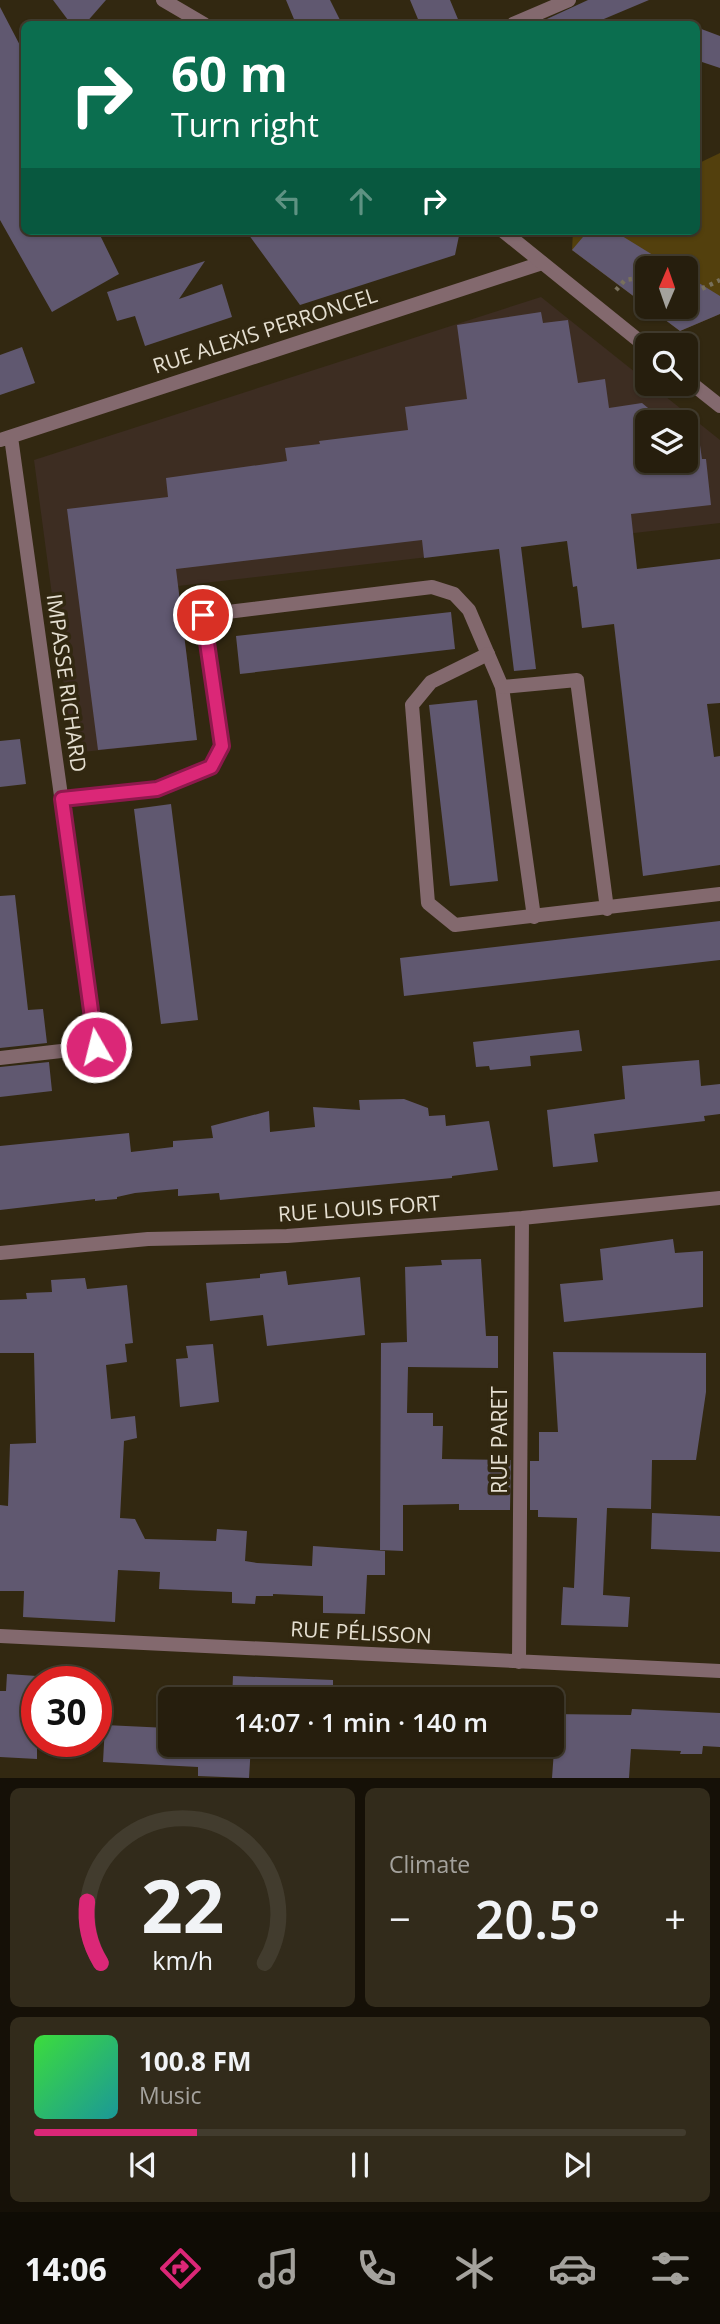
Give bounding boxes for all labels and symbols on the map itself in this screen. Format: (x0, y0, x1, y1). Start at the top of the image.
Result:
north arrow (635, 256, 698, 318)
street label: RUE ALEXIS PERRONCEL (149, 280, 381, 380)
pin (173, 585, 233, 645)
street label: IMPASSE RICHARD (41, 592, 93, 774)
position arrow (59, 1010, 133, 1084)
street label: RUE LOUIS FORT (277, 1188, 441, 1228)
street label: RUE PARET (485, 1386, 513, 1494)
street label: RUE PÉLISSON (290, 1614, 433, 1650)
speed limit sign: 30 (21, 1666, 112, 1757)

